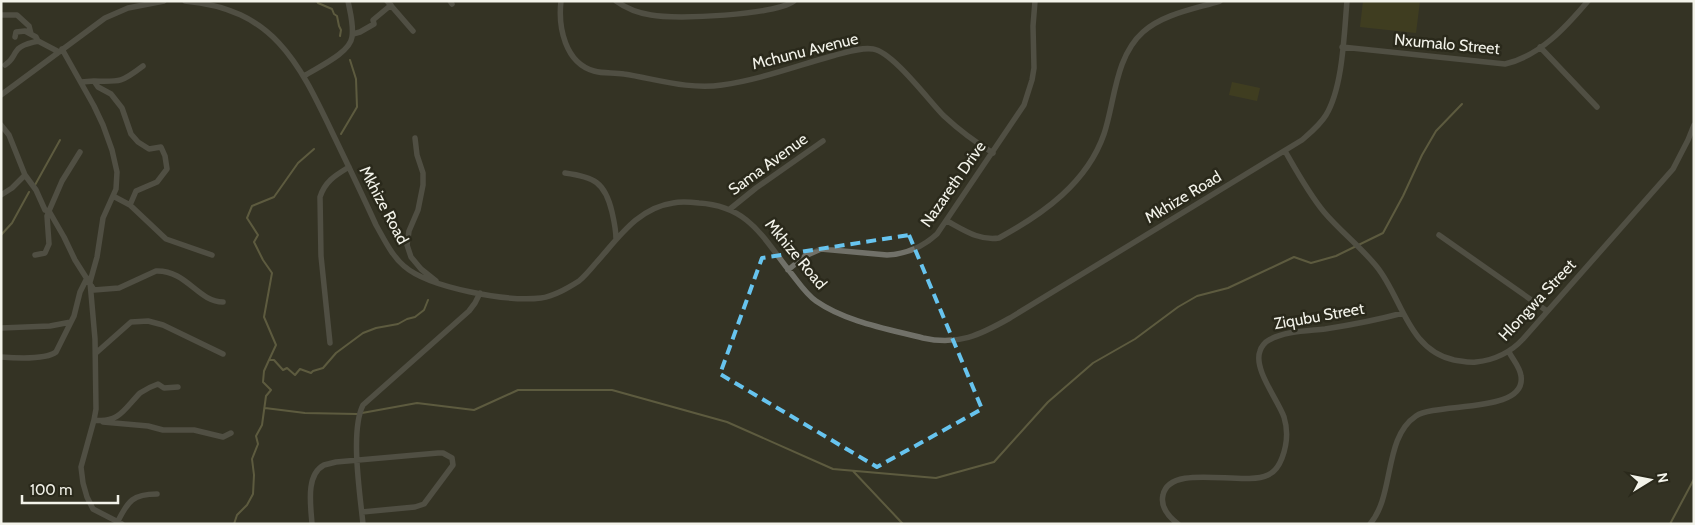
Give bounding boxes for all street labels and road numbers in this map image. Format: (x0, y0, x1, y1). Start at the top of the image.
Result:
street label: Mchunu Avenue (750, 29, 860, 73)
street label: Nxumalo Street (1393, 30, 1501, 58)
street label: Sama Avenue (725, 129, 811, 199)
street label: Nazareth Drive (916, 137, 990, 231)
street label: Mkhize Road (355, 163, 413, 247)
street label: Mkhize Road (1141, 167, 1225, 227)
street label: Mkhize Road (761, 215, 831, 293)
street label: Hlongwa Street (1494, 255, 1580, 345)
street label: Ziqubu Street (1272, 299, 1366, 333)

